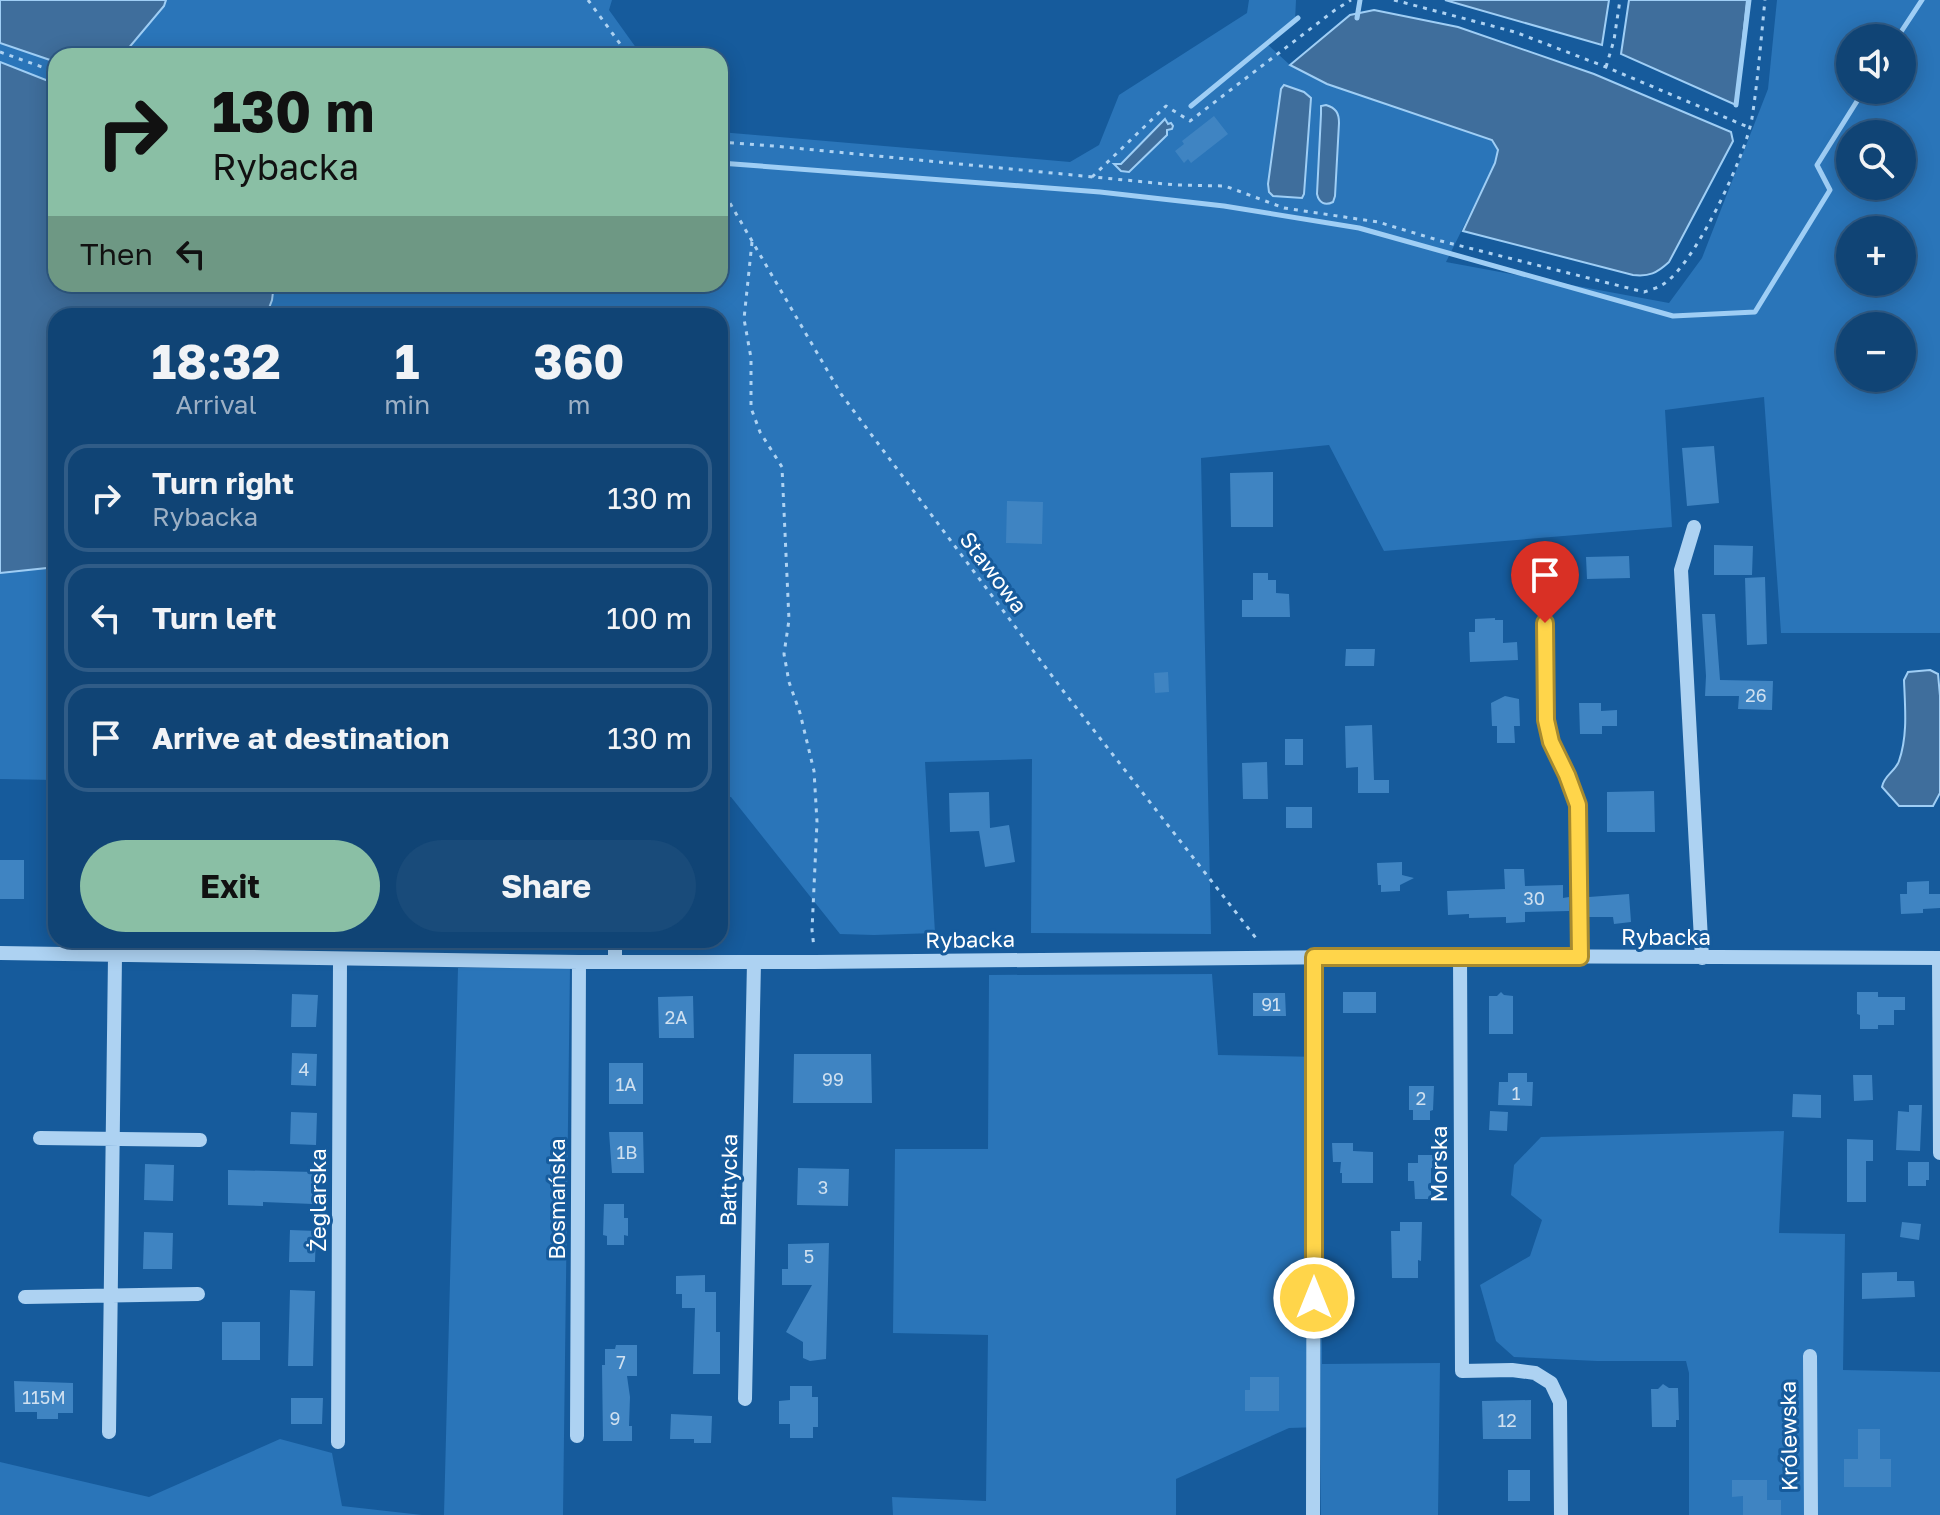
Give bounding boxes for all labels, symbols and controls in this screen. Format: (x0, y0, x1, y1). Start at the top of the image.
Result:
map controls (1836, 24, 1916, 392)
button: sound (1836, 24, 1916, 104)
text: 130 m (212, 77, 374, 144)
icon: right (80, 80, 184, 184)
button: search (1836, 120, 1916, 200)
text: Rybacka (212, 145, 359, 188)
button: + (1836, 216, 1916, 296)
icon: left (169, 232, 213, 276)
text: Then (80, 236, 153, 272)
button: − (1836, 312, 1916, 392)
text: 18:32 (151, 332, 281, 390)
text: 1 (395, 332, 420, 390)
text: 360 (534, 332, 625, 390)
text: Arrival (175, 389, 257, 420)
text: min (384, 389, 430, 420)
text: m (568, 389, 591, 420)
text: Turn right (152, 465, 294, 501)
icon: right (84, 476, 128, 520)
text: 130 m (607, 480, 692, 516)
text: Rybacka (152, 501, 258, 532)
street label: Stawowa (955, 526, 1033, 618)
pin (1511, 541, 1579, 623)
icon: arrive (1523, 553, 1567, 597)
icon: left (84, 596, 128, 640)
text: Turn left (152, 600, 277, 636)
text: 100 m (606, 600, 692, 636)
house number: 26 (1745, 684, 1767, 706)
icon: arrive (84, 716, 128, 760)
text: Arrive at destination (152, 720, 449, 756)
text: 130 m (607, 720, 692, 756)
button: Exit (80, 840, 380, 932)
button: Share (396, 840, 696, 932)
house number: 30 (1523, 887, 1545, 909)
street label: Rybacka (1621, 923, 1711, 950)
street label: Rybacka (925, 925, 1015, 953)
house number: 91 (1261, 993, 1281, 1015)
house number: 2A (665, 1006, 687, 1028)
house number: 4 (299, 1058, 310, 1080)
house number: 99 (822, 1068, 844, 1090)
house number: 1A (616, 1073, 636, 1095)
house number: 1 (1512, 1082, 1521, 1104)
house number: 2 (1416, 1087, 1426, 1109)
street label: Morska (1425, 1125, 1452, 1203)
street label: Bałtycka (714, 1133, 742, 1227)
street label: Bosmańska (543, 1138, 570, 1260)
house number: 1B (617, 1141, 637, 1163)
street label: Żeglarska (304, 1148, 331, 1252)
house number: 3 (818, 1176, 828, 1198)
house number: 5 (804, 1245, 814, 1267)
position arrow (1272, 1256, 1356, 1340)
house number: 7 (616, 1351, 626, 1373)
street label: Królewska (1774, 1381, 1802, 1491)
house number: 115M (22, 1386, 66, 1408)
house number: 9 (610, 1407, 620, 1429)
house number: 12 (1497, 1409, 1517, 1431)

